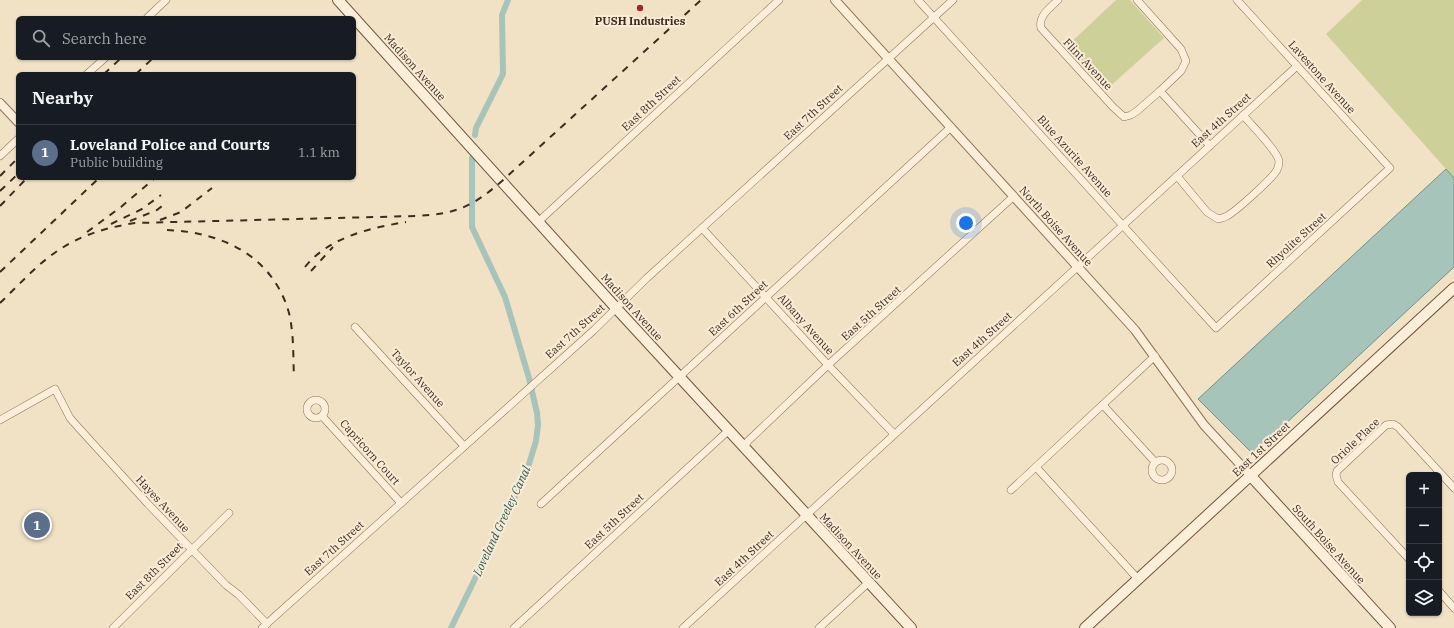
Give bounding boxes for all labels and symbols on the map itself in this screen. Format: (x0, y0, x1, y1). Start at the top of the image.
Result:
marker: PUSH Industries (635, 3, 645, 13)
place label: PUSH Industries (595, 14, 686, 28)
street label: Madison Avenue (381, 31, 449, 104)
street label: Flint Avenue (1060, 35, 1116, 93)
street label: Lavestone Avenue (1285, 38, 1359, 117)
street label: East 8th Street (619, 72, 683, 134)
street label: East 7th Street (781, 81, 845, 143)
street label: East 4th Street (1188, 89, 1254, 150)
street label: Blue Azurite Avenue (1035, 112, 1116, 200)
street label: North Boise Avenue (1016, 183, 1096, 269)
street label: Rhyolite Street (1263, 209, 1329, 271)
your location (956, 213, 976, 233)
street label: Madison Avenue (598, 271, 666, 344)
street label: East 6th Street (706, 277, 770, 339)
street label: East 5th Street (838, 282, 904, 343)
street label: Albany Avenue (775, 291, 837, 358)
street label: East 7th Street (542, 300, 608, 361)
street label: East 4th Street (949, 308, 1015, 369)
street label: Taylor Avenue (388, 346, 448, 410)
street label: Oriole Place (1328, 415, 1382, 467)
street label: Capricorn Court (337, 416, 403, 488)
street label: East 1st Street (1229, 419, 1293, 479)
water label: Loveland Greeley Canal (469, 463, 534, 579)
street label: Hayes Avenue (133, 473, 193, 535)
street label: East 5th Street (582, 490, 646, 552)
street label: South Boise Avenue (1290, 501, 1368, 587)
pin: 1 (24, 510, 50, 540)
street label: Madison Avenue (817, 510, 885, 582)
street label: East 7th Street (301, 517, 367, 578)
street label: East 4th Street (712, 527, 776, 589)
street label: East 8th Street (122, 539, 186, 603)

